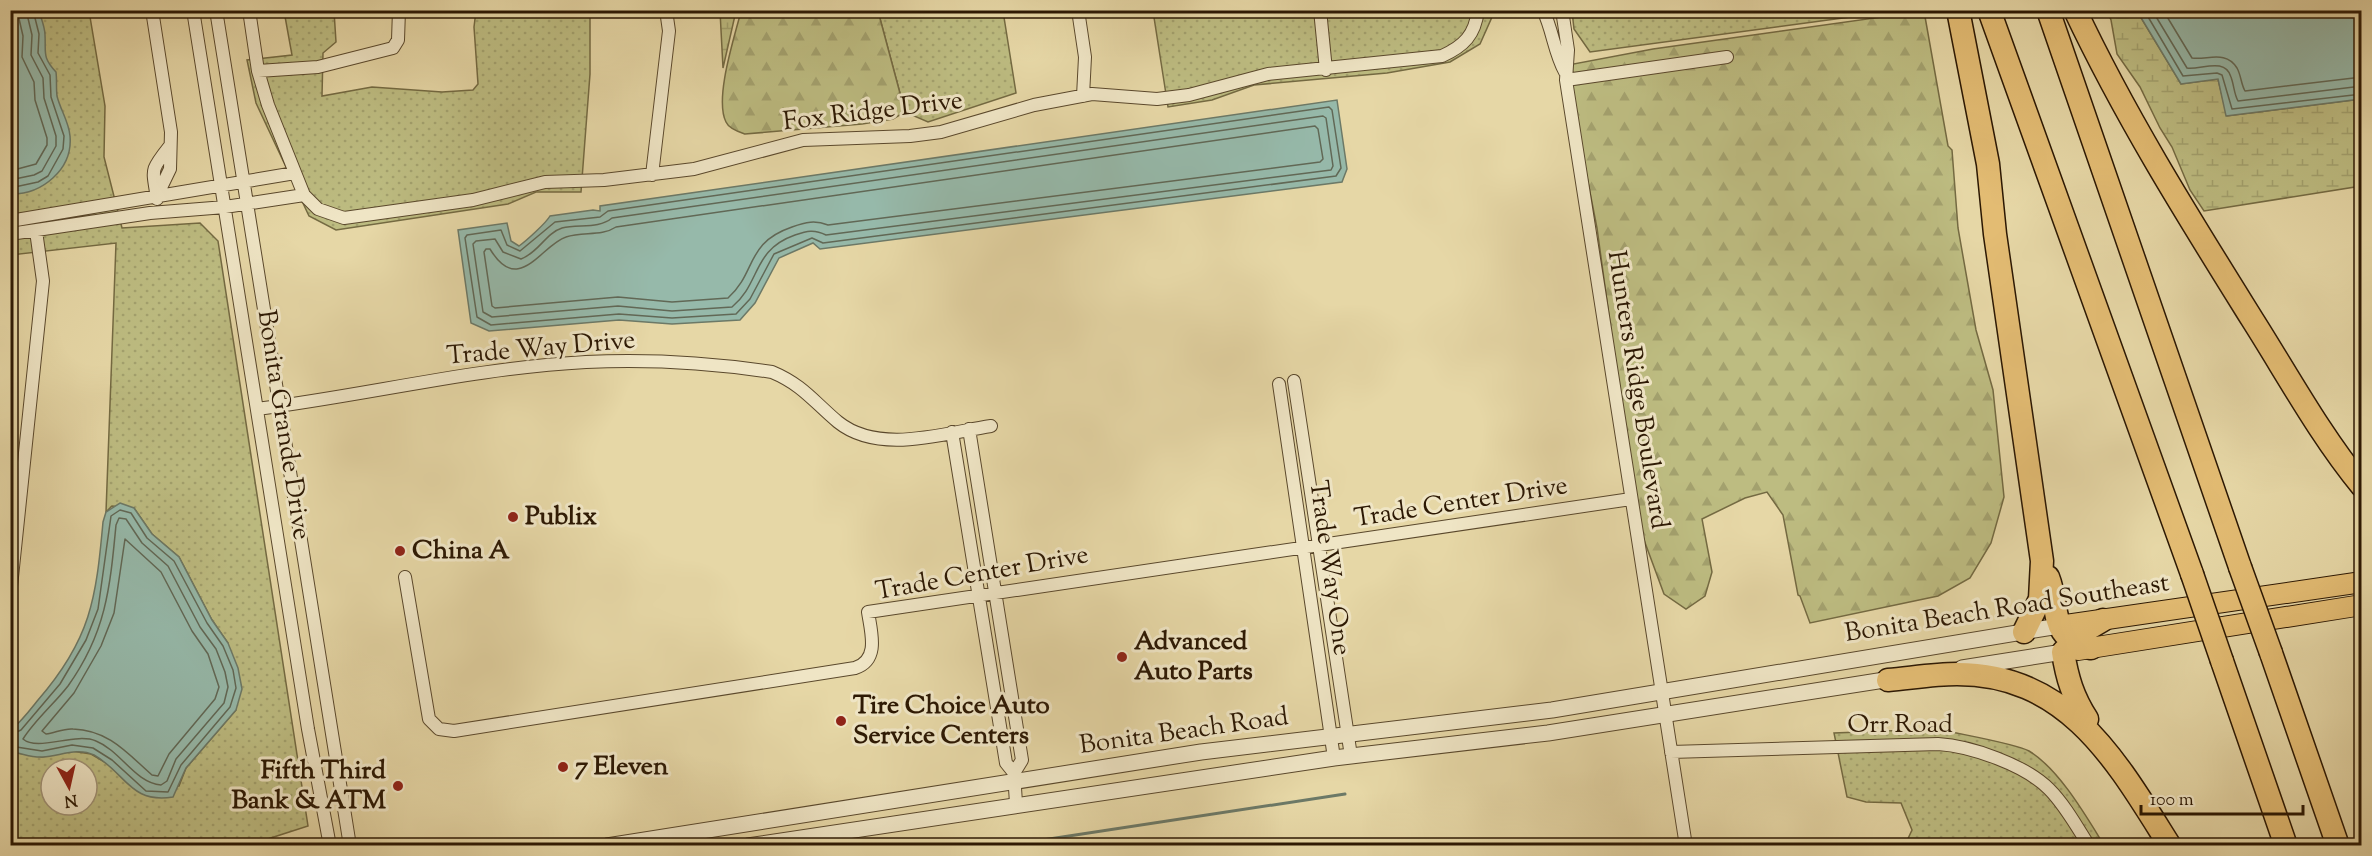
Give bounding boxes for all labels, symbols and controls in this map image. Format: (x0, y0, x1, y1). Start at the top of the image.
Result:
street label: Fox Ridge Drive (781, 83, 965, 141)
street label: Hunters Ridge Boulevard (1597, 248, 1677, 532)
street label: Bonita Grande Drive (247, 307, 319, 543)
street label: Trade Way Drive (445, 322, 637, 376)
street label: Trade Center Drive (1352, 468, 1570, 538)
street label: Trade Way One (1298, 478, 1360, 658)
place label: Publix (525, 499, 597, 536)
marker: Publix (506, 510, 520, 524)
place label: China A (412, 533, 511, 570)
street label: Trade Center Drive (873, 537, 1091, 611)
marker: China A (393, 544, 407, 558)
street label: Bonita Beach Road Southeast (1842, 565, 2172, 653)
place label: Advanced Auto Parts (1134, 624, 1253, 691)
marker: Advanced Auto Parts (1115, 650, 1129, 664)
place label: Tire Choice Auto Service Centers (853, 688, 1050, 755)
street label: Bonita Beach Road (1077, 699, 1291, 765)
street label: Orr Road (1847, 707, 1953, 744)
marker: Tire Choice Auto Service Centers (834, 714, 848, 728)
place label: 7 Eleven (575, 749, 669, 786)
place label: Fifth Third Bank & ATM (231, 753, 386, 820)
north arrow (39, 757, 99, 817)
marker: 7 Eleven (556, 760, 570, 774)
scale bar (2141, 778, 2303, 816)
marker: Fifth Third Bank & ATM (391, 779, 405, 793)
text: N (63, 787, 79, 812)
text: 100 m (2150, 788, 2194, 814)

